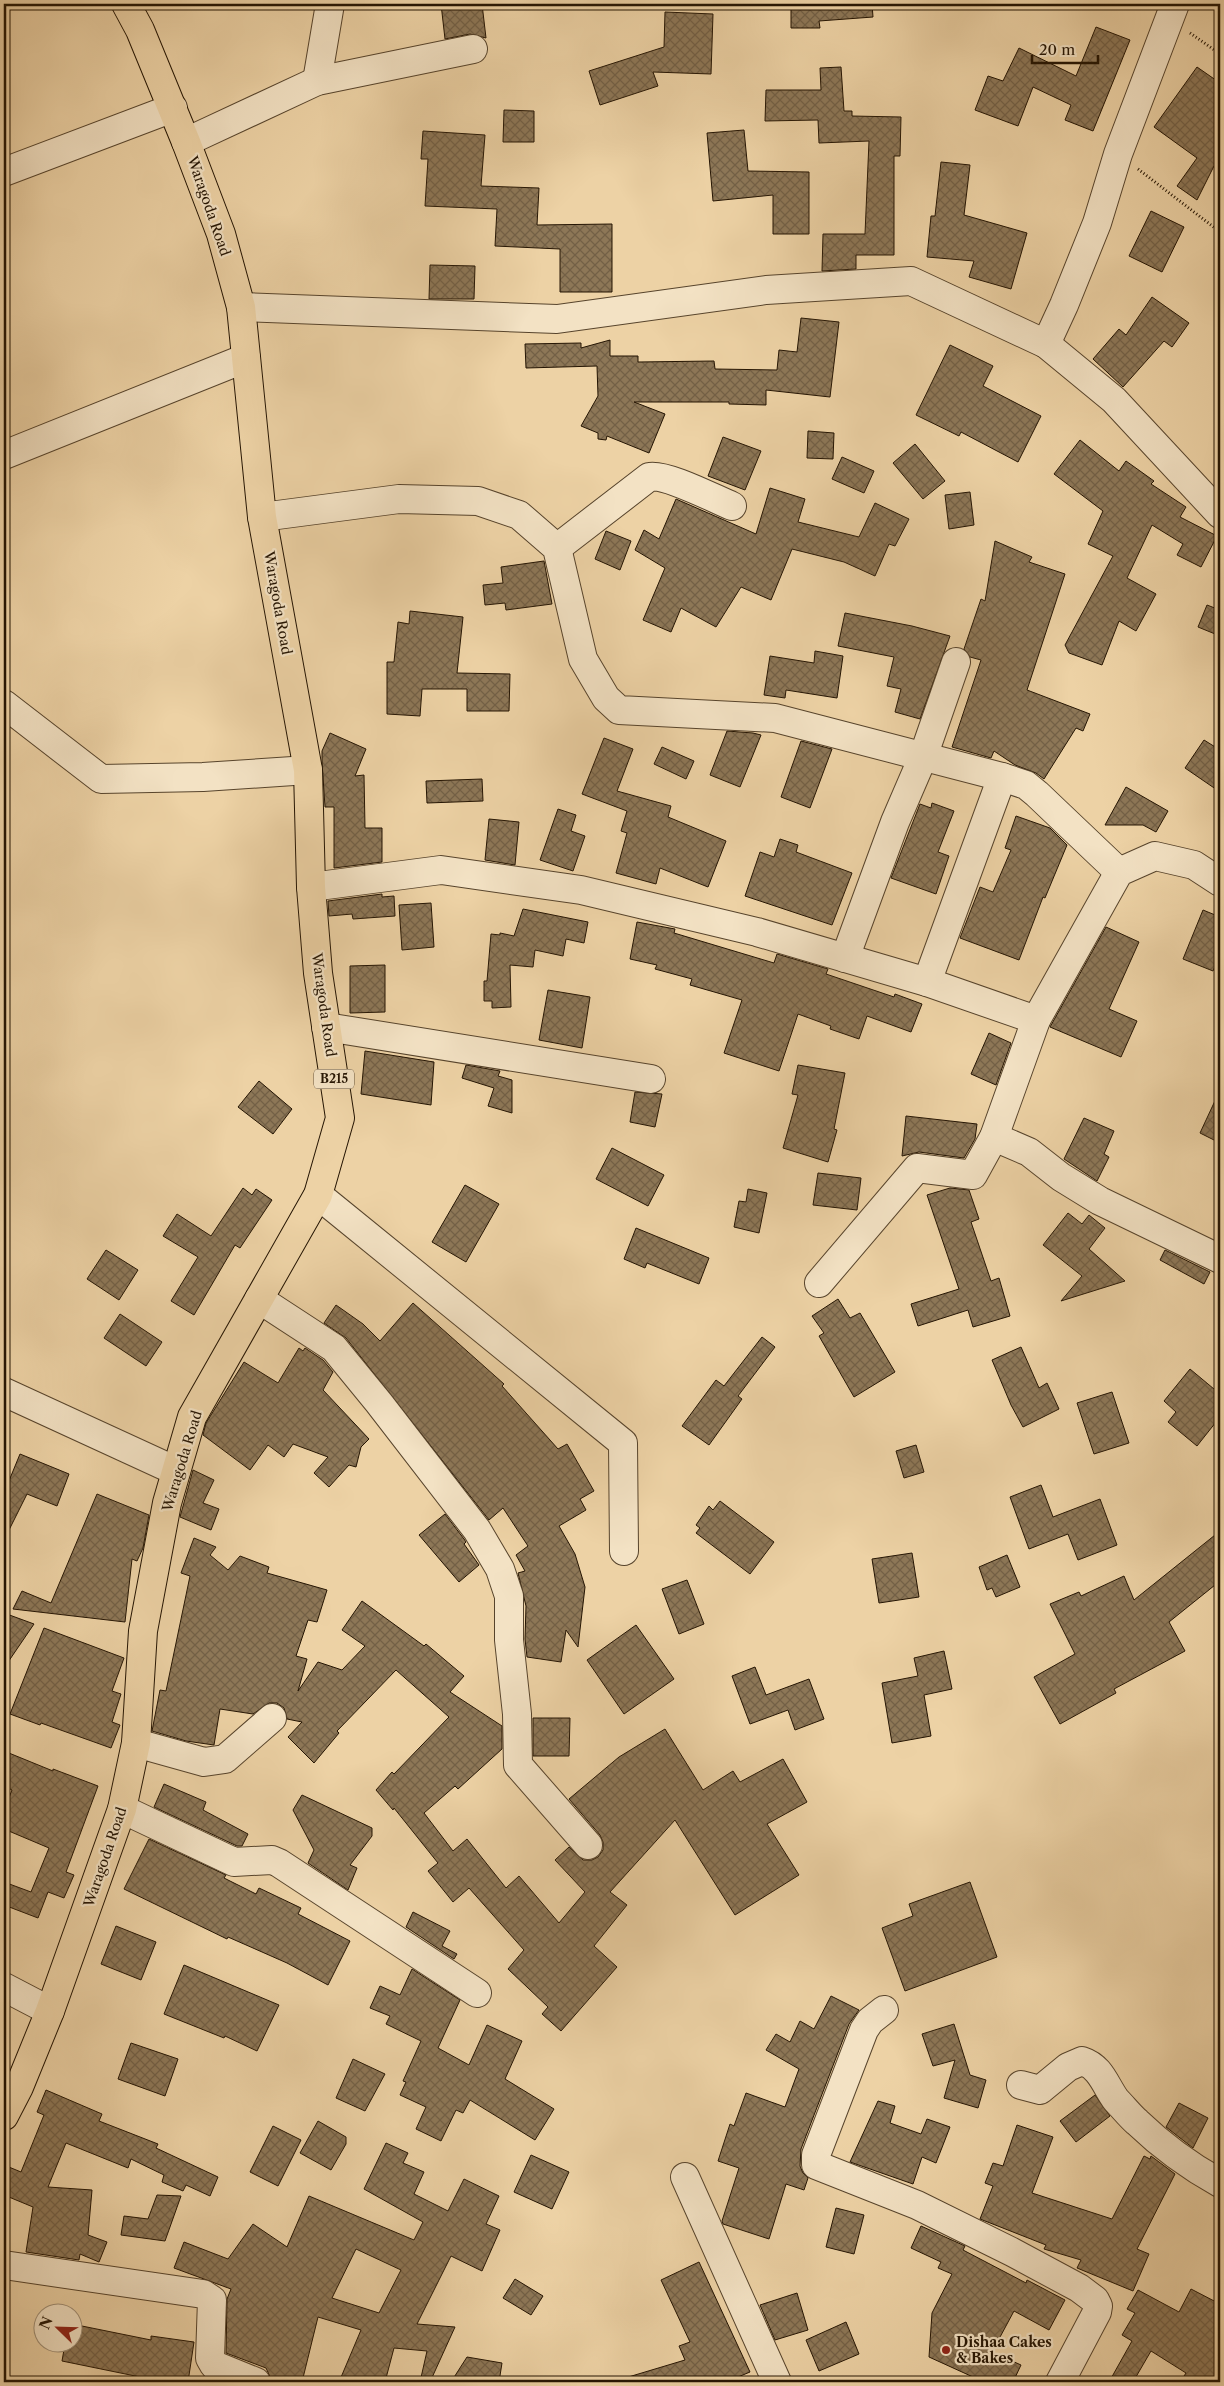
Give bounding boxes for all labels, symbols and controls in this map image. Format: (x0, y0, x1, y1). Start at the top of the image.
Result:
scale bar (1032, 32, 1098, 64)
text: 20 m (1039, 40, 1075, 59)
street label: Waragoda Road (183, 153, 235, 259)
street label: Waragoda Road (260, 549, 296, 657)
street label: Waragoda Road (308, 951, 340, 1059)
road number: B215 (314, 1070, 354, 1088)
street label: Waragoda Road (158, 1408, 206, 1515)
street label: Waragoda Road (79, 1804, 131, 1910)
north arrow (32, 2304, 82, 2354)
text: N (35, 2314, 57, 2332)
place label: Dishaa Cakes & Bakes (956, 2333, 1052, 2367)
marker: Dishaa Cakes & Bakes (940, 2344, 952, 2356)

